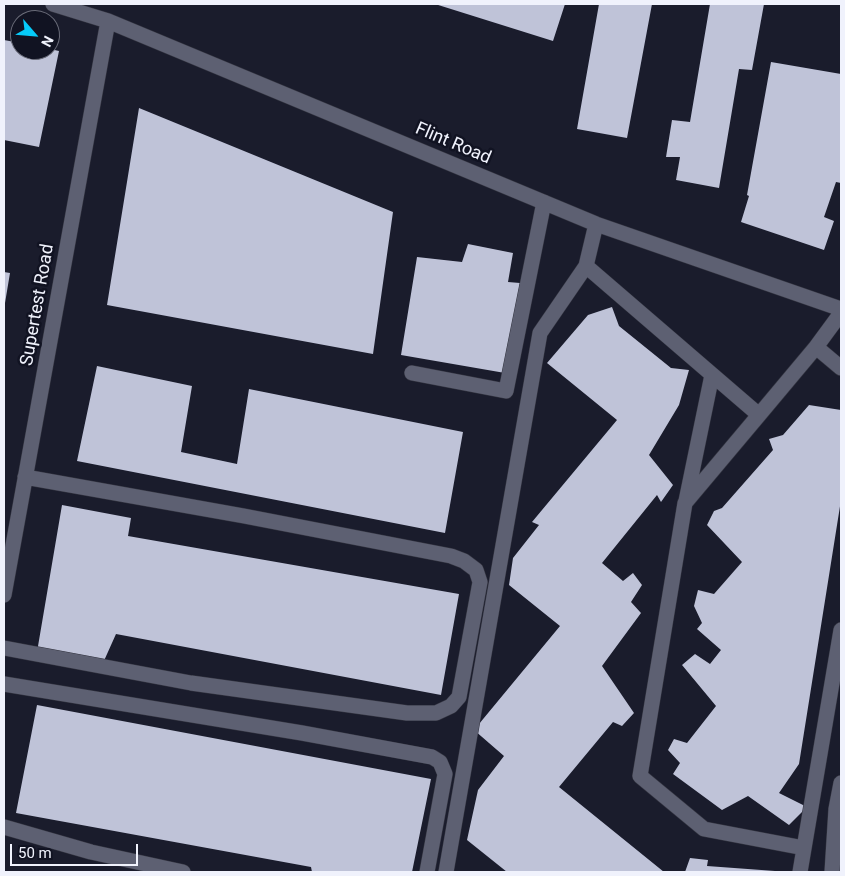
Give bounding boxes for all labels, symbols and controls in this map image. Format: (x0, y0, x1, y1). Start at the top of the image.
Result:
north arrow (10, 10, 60, 60)
text: N (38, 33, 57, 49)
street label: Flint Road (412, 118, 494, 170)
street label: Supertest Road (17, 242, 59, 368)
scale bar (12, 834, 140, 866)
text: 50 m (18, 844, 52, 862)

